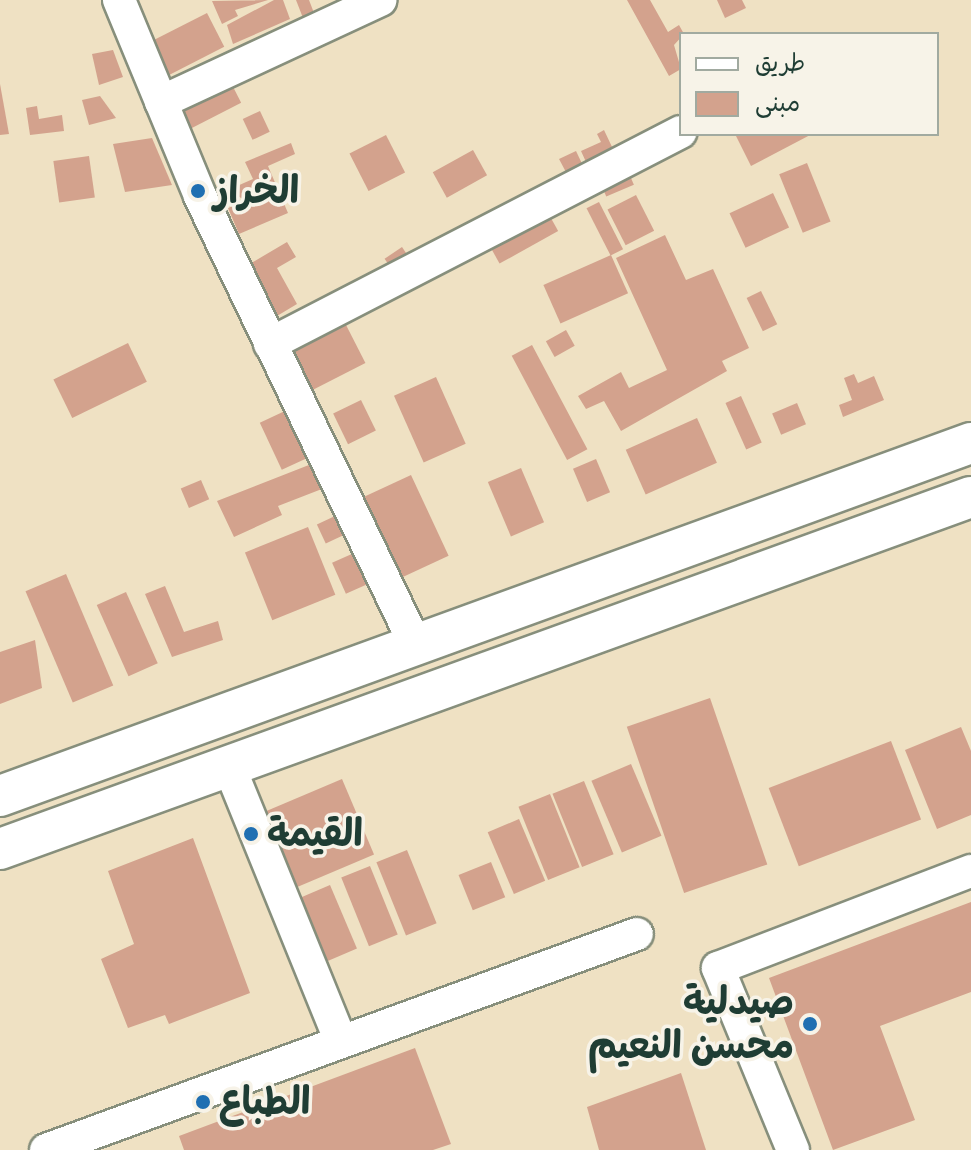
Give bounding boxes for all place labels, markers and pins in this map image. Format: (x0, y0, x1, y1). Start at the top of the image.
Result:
place label: الخراز (214, 168, 299, 214)
marker: الخراز (189, 182, 207, 200)
place label: القيمة (267, 811, 363, 857)
marker: القيمة (242, 825, 260, 843)
place label: صيدلية محسن النعيم (588, 979, 794, 1068)
marker: صيدلية محسن النعيم (801, 1015, 819, 1033)
place label: الطباع (219, 1079, 311, 1125)
marker: الطباع (194, 1093, 212, 1111)

